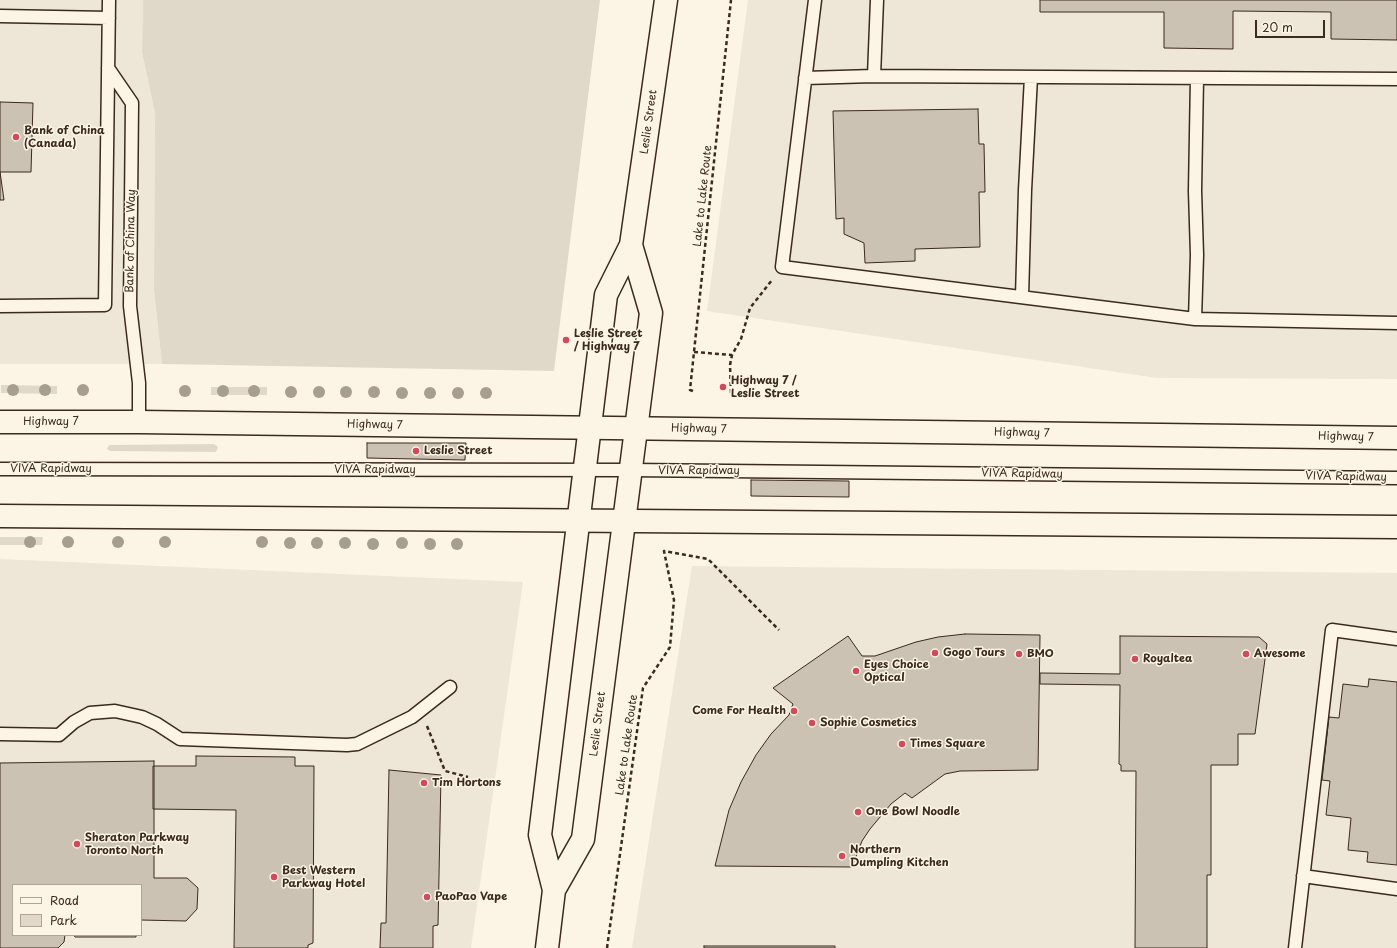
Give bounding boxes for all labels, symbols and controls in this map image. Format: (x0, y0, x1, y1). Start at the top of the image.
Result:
scale bar (1257, 12, 1327, 38)
text: 20 m (1262, 18, 1293, 36)
street label: Leslie Street (638, 89, 660, 155)
place label: Bank of China (Canada) (24, 124, 105, 150)
marker: Bank of China (Canada) (11, 132, 21, 142)
street label: Lake to Lake Route (691, 145, 715, 247)
street label: Bank of China Way (123, 189, 139, 293)
place label: Leslie Street / Highway 7 (574, 327, 642, 353)
marker: Leslie Street / Highway 7 (561, 335, 571, 345)
place label: Highway 7 / Leslie Street (731, 374, 799, 400)
marker: Highway 7 / Leslie Street (718, 382, 728, 392)
street label: Highway 7 (23, 415, 79, 429)
street label: Highway 7 (347, 418, 403, 432)
street label: Highway 7 (671, 422, 727, 436)
street label: Highway 7 (994, 426, 1050, 440)
street label: Highway 7 (1318, 430, 1374, 444)
place label: Leslie Street (424, 444, 492, 458)
marker: Leslie Street (411, 446, 421, 456)
street label: VIVA Rapidway (10, 462, 92, 476)
street label: VIVA Rapidway (334, 463, 416, 477)
street label: VIVA Rapidway (658, 464, 740, 478)
street label: VIVA Rapidway (981, 467, 1063, 481)
street label: VIVA Rapidway (1305, 470, 1387, 484)
place label: Gogo Tours (943, 646, 1005, 660)
place label: BMO (1027, 647, 1054, 661)
place label: Awesome (1254, 647, 1305, 661)
marker: Gogo Tours (930, 648, 940, 658)
marker: BMO (1014, 649, 1024, 659)
marker: Awesome (1241, 649, 1251, 659)
place label: Royaltea (1143, 652, 1192, 666)
marker: Royaltea (1130, 654, 1140, 664)
place label: Eyes Choice Optical (864, 658, 929, 684)
marker: Eyes Choice Optical (851, 666, 861, 676)
street label: Leslie Street (587, 691, 609, 757)
street label: Lake to Lake Route (613, 694, 641, 796)
place label: Come For Health (692, 704, 786, 718)
marker: Come For Health (789, 706, 799, 716)
place label: Sophie Cosmetics (820, 716, 917, 730)
marker: Sophie Cosmetics (807, 718, 817, 728)
place label: Times Square (910, 737, 985, 751)
marker: Times Square (897, 739, 907, 749)
place label: Tim Hortons (432, 776, 501, 790)
marker: Tim Hortons (419, 778, 429, 788)
place label: One Bowl Noodle (866, 805, 960, 819)
marker: One Bowl Noodle (853, 807, 863, 817)
place label: Sheraton Parkway Toronto North (85, 831, 189, 857)
marker: Sheraton Parkway Toronto North (72, 839, 82, 849)
place label: Northern Dumpling Kitchen (850, 843, 949, 869)
marker: Northern Dumpling Kitchen (837, 851, 847, 861)
place label: Best Western Parkway Hotel (282, 864, 365, 890)
marker: Best Western Parkway Hotel (269, 872, 279, 882)
legend (12, 884, 142, 936)
place label: PaoPao Vape (435, 890, 507, 904)
text: Road (50, 891, 79, 909)
marker: PaoPao Vape (422, 892, 432, 902)
text: Park (50, 911, 77, 929)

